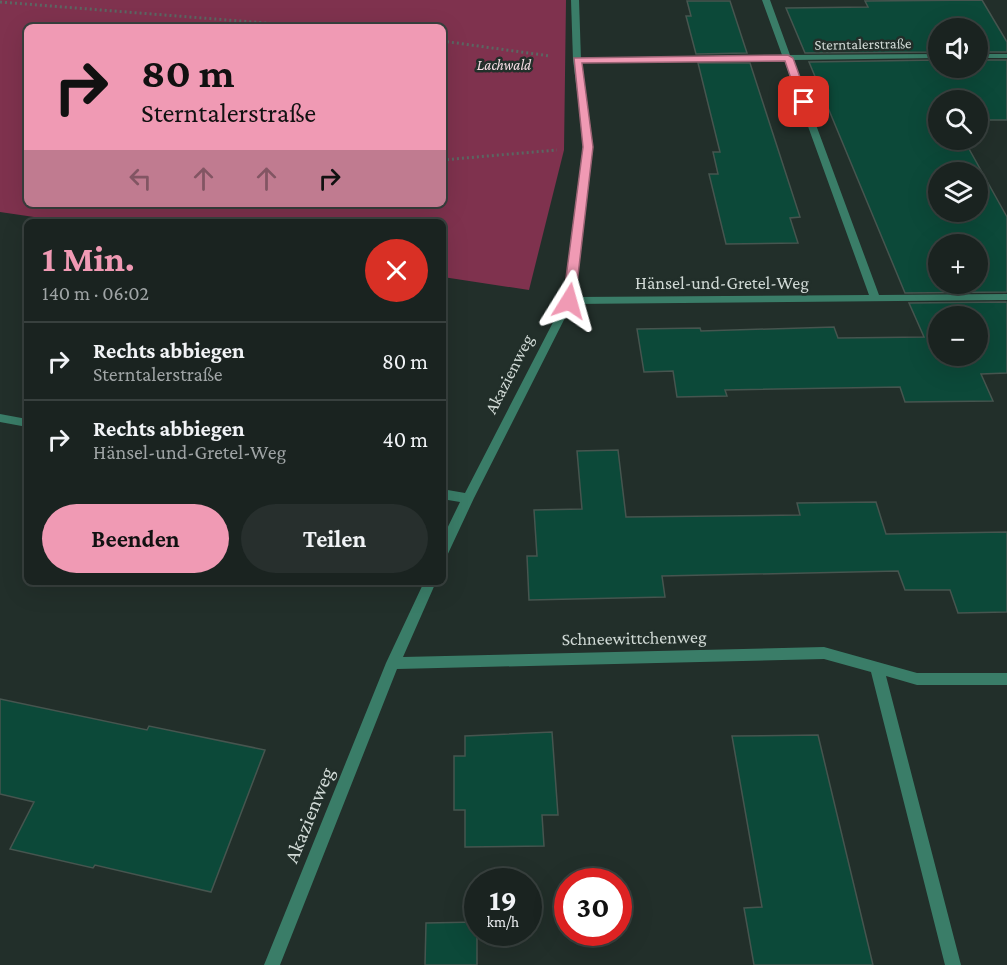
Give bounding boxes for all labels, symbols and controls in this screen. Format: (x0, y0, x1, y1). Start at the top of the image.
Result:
map controls (928, 18, 988, 366)
button: sound (928, 18, 988, 78)
street label: Sterntalerstraße (814, 35, 912, 53)
icon: right (42, 48, 120, 126)
text: 80 m (141, 49, 235, 96)
park label: Lachwald (477, 57, 532, 73)
pin (778, 76, 829, 127)
icon: arrive (787, 85, 820, 118)
button: search (928, 90, 988, 150)
text: Sterntalerstraße (141, 98, 316, 128)
icon: left (124, 162, 157, 195)
icon: ahead (187, 162, 220, 195)
icon: ahead (250, 162, 283, 195)
icon: right (313, 162, 346, 195)
button: layers (928, 162, 988, 222)
button: + (928, 234, 988, 294)
text: 1 Min. (42, 239, 135, 279)
button: close (365, 239, 428, 302)
position arrow (537, 269, 601, 333)
street label: Hänsel-und-Gretel-Weg (635, 273, 809, 293)
text: 140 m · 06:02 (42, 282, 149, 304)
button: − (928, 306, 988, 366)
street label: Akazienweg (480, 331, 538, 417)
text: Rechts abbiegen (93, 338, 245, 363)
icon: right (42, 345, 75, 378)
text: 80 m (382, 349, 428, 374)
text: Sterntalerstraße (93, 363, 223, 385)
text: Rechts abbiegen (93, 416, 245, 441)
icon: right (42, 423, 75, 456)
text: 40 m (383, 427, 428, 452)
text: Hänsel-und-Gretel-Weg (93, 441, 286, 463)
button: Beenden (42, 504, 229, 573)
button: Teilen (241, 504, 428, 573)
street label: Schneewittchenweg (561, 627, 707, 649)
street label: Akazienweg (279, 764, 339, 866)
speed limit sign: 30 (554, 868, 632, 946)
text: 19 (489, 883, 517, 916)
text: km/h (487, 914, 519, 930)

